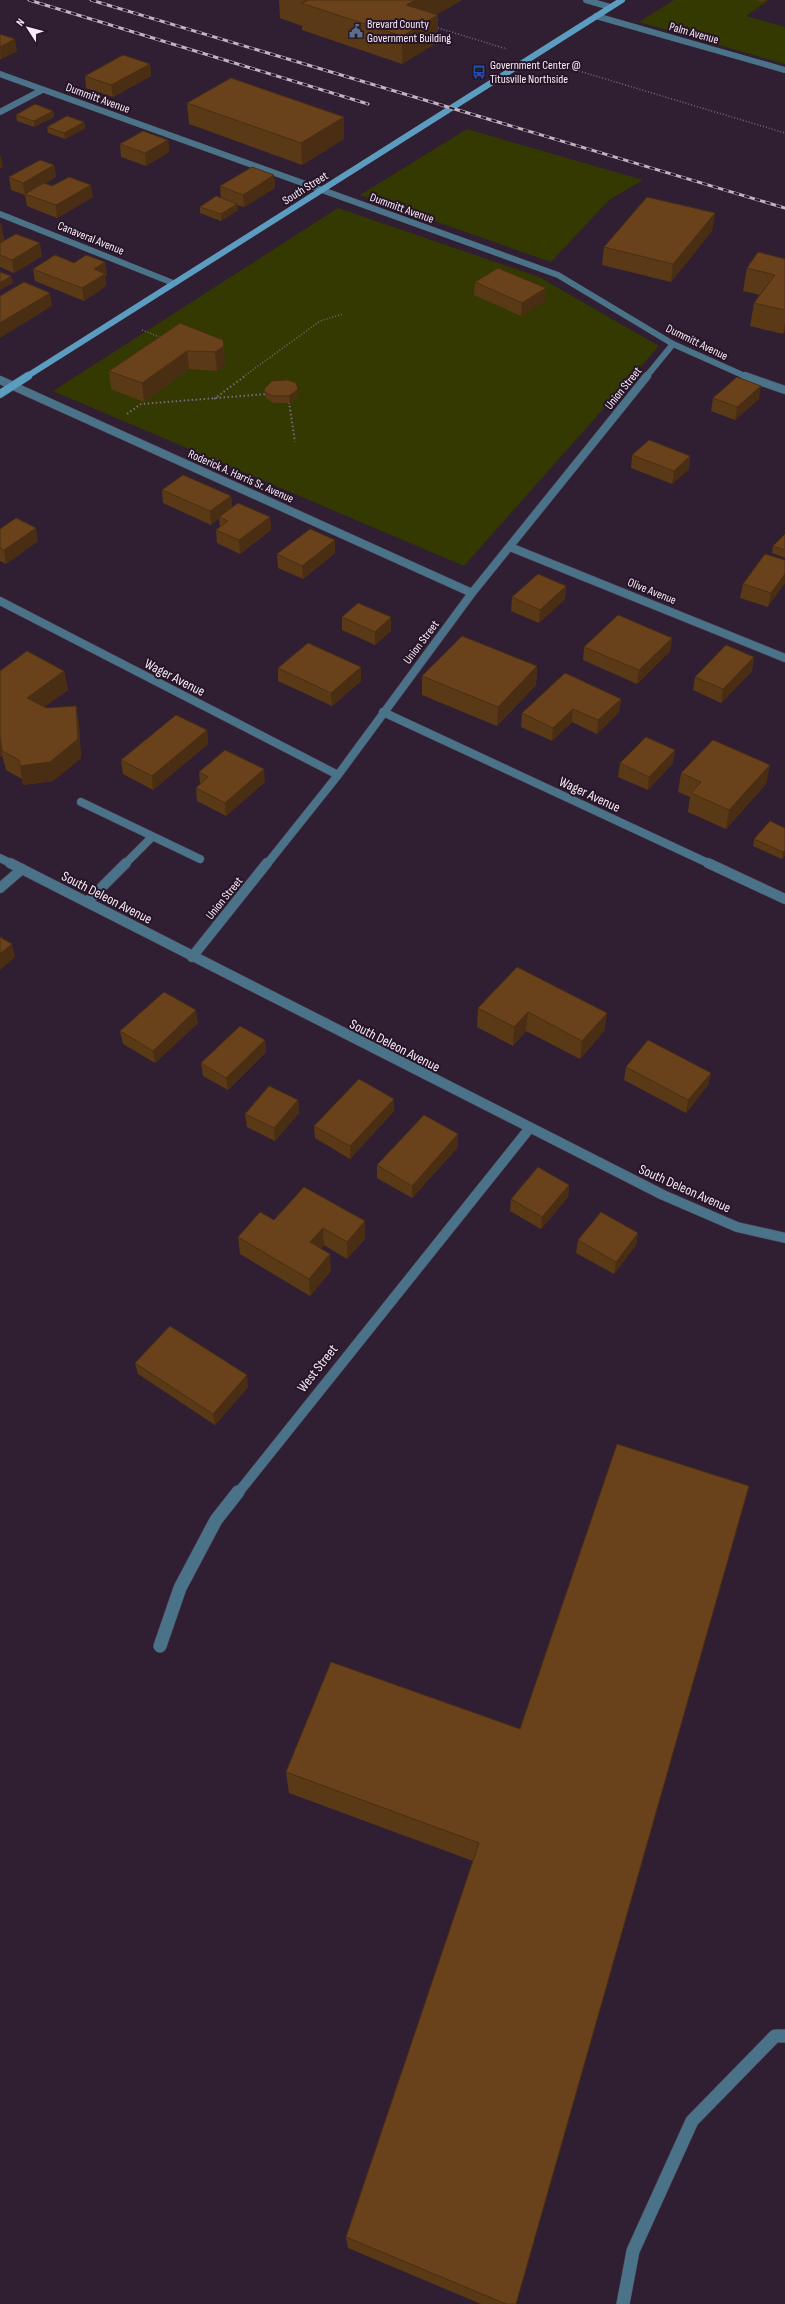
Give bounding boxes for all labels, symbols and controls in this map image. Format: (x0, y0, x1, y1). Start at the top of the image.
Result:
north arrow (8, 8, 48, 48)
text: N (13, 16, 27, 29)
place label: Brevard County Government Building (367, 17, 451, 46)
street label: Palm Avenue (667, 19, 720, 48)
public building icon: Brevard County Government Building (348, 23, 364, 39)
place label: Government Center @ Titusville Northside (490, 58, 581, 87)
bus stop icon: Government Center @ Titusville Northside (471, 64, 487, 80)
street label: Dummitt Avenue (64, 80, 132, 117)
street label: South Street (280, 168, 331, 208)
street label: Dummitt Avenue (368, 190, 436, 227)
street label: Canaveral Avenue (55, 218, 127, 259)
street label: Dummitt Avenue (663, 321, 730, 364)
street label: Union Street (602, 364, 645, 413)
street label: Roderick A. Harris Sr. Avenue (186, 446, 296, 507)
street label: Olive Avenue (625, 575, 679, 608)
street label: Union Street (400, 617, 443, 667)
street label: Wager Avenue (142, 655, 208, 700)
street label: Wager Avenue (556, 773, 623, 816)
street label: South Deleon Avenue (59, 867, 155, 928)
street label: Union Street (203, 874, 246, 923)
street label: South Deleon Avenue (347, 1015, 443, 1076)
street label: South Deleon Avenue (636, 1161, 734, 1216)
street label: West Street (294, 1341, 341, 1395)

